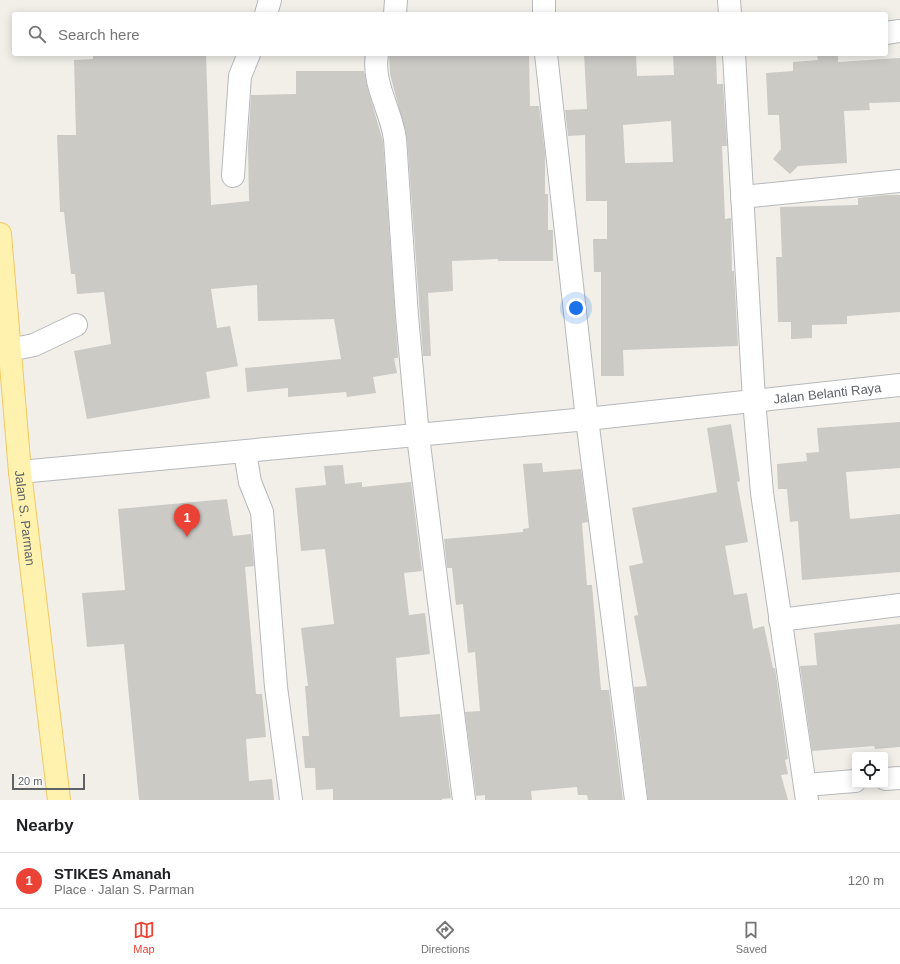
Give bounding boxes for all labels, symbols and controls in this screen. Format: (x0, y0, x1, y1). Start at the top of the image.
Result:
search box (12, 12, 888, 56)
icon: search (26, 23, 48, 45)
text: Search here (58, 26, 140, 43)
your location (566, 298, 586, 318)
street label: Jalan Belanti Raya (773, 380, 883, 407)
street label: Jalan S. Parman (12, 469, 38, 567)
pin: 1 (174, 504, 200, 537)
map controls (852, 752, 888, 788)
button: locate (852, 752, 888, 788)
scale bar (12, 772, 85, 791)
text: 20 m (18, 775, 42, 787)
text: Nearby (16, 816, 74, 835)
text: STIKES Amanah (54, 865, 171, 882)
text: 1 (25, 873, 33, 888)
text: 120 m (848, 873, 884, 888)
text: Place · Jalan S. Parman (54, 882, 194, 897)
tab: Map (133, 919, 155, 955)
tab: Directions (421, 919, 470, 955)
tab: Saved (736, 919, 767, 955)

